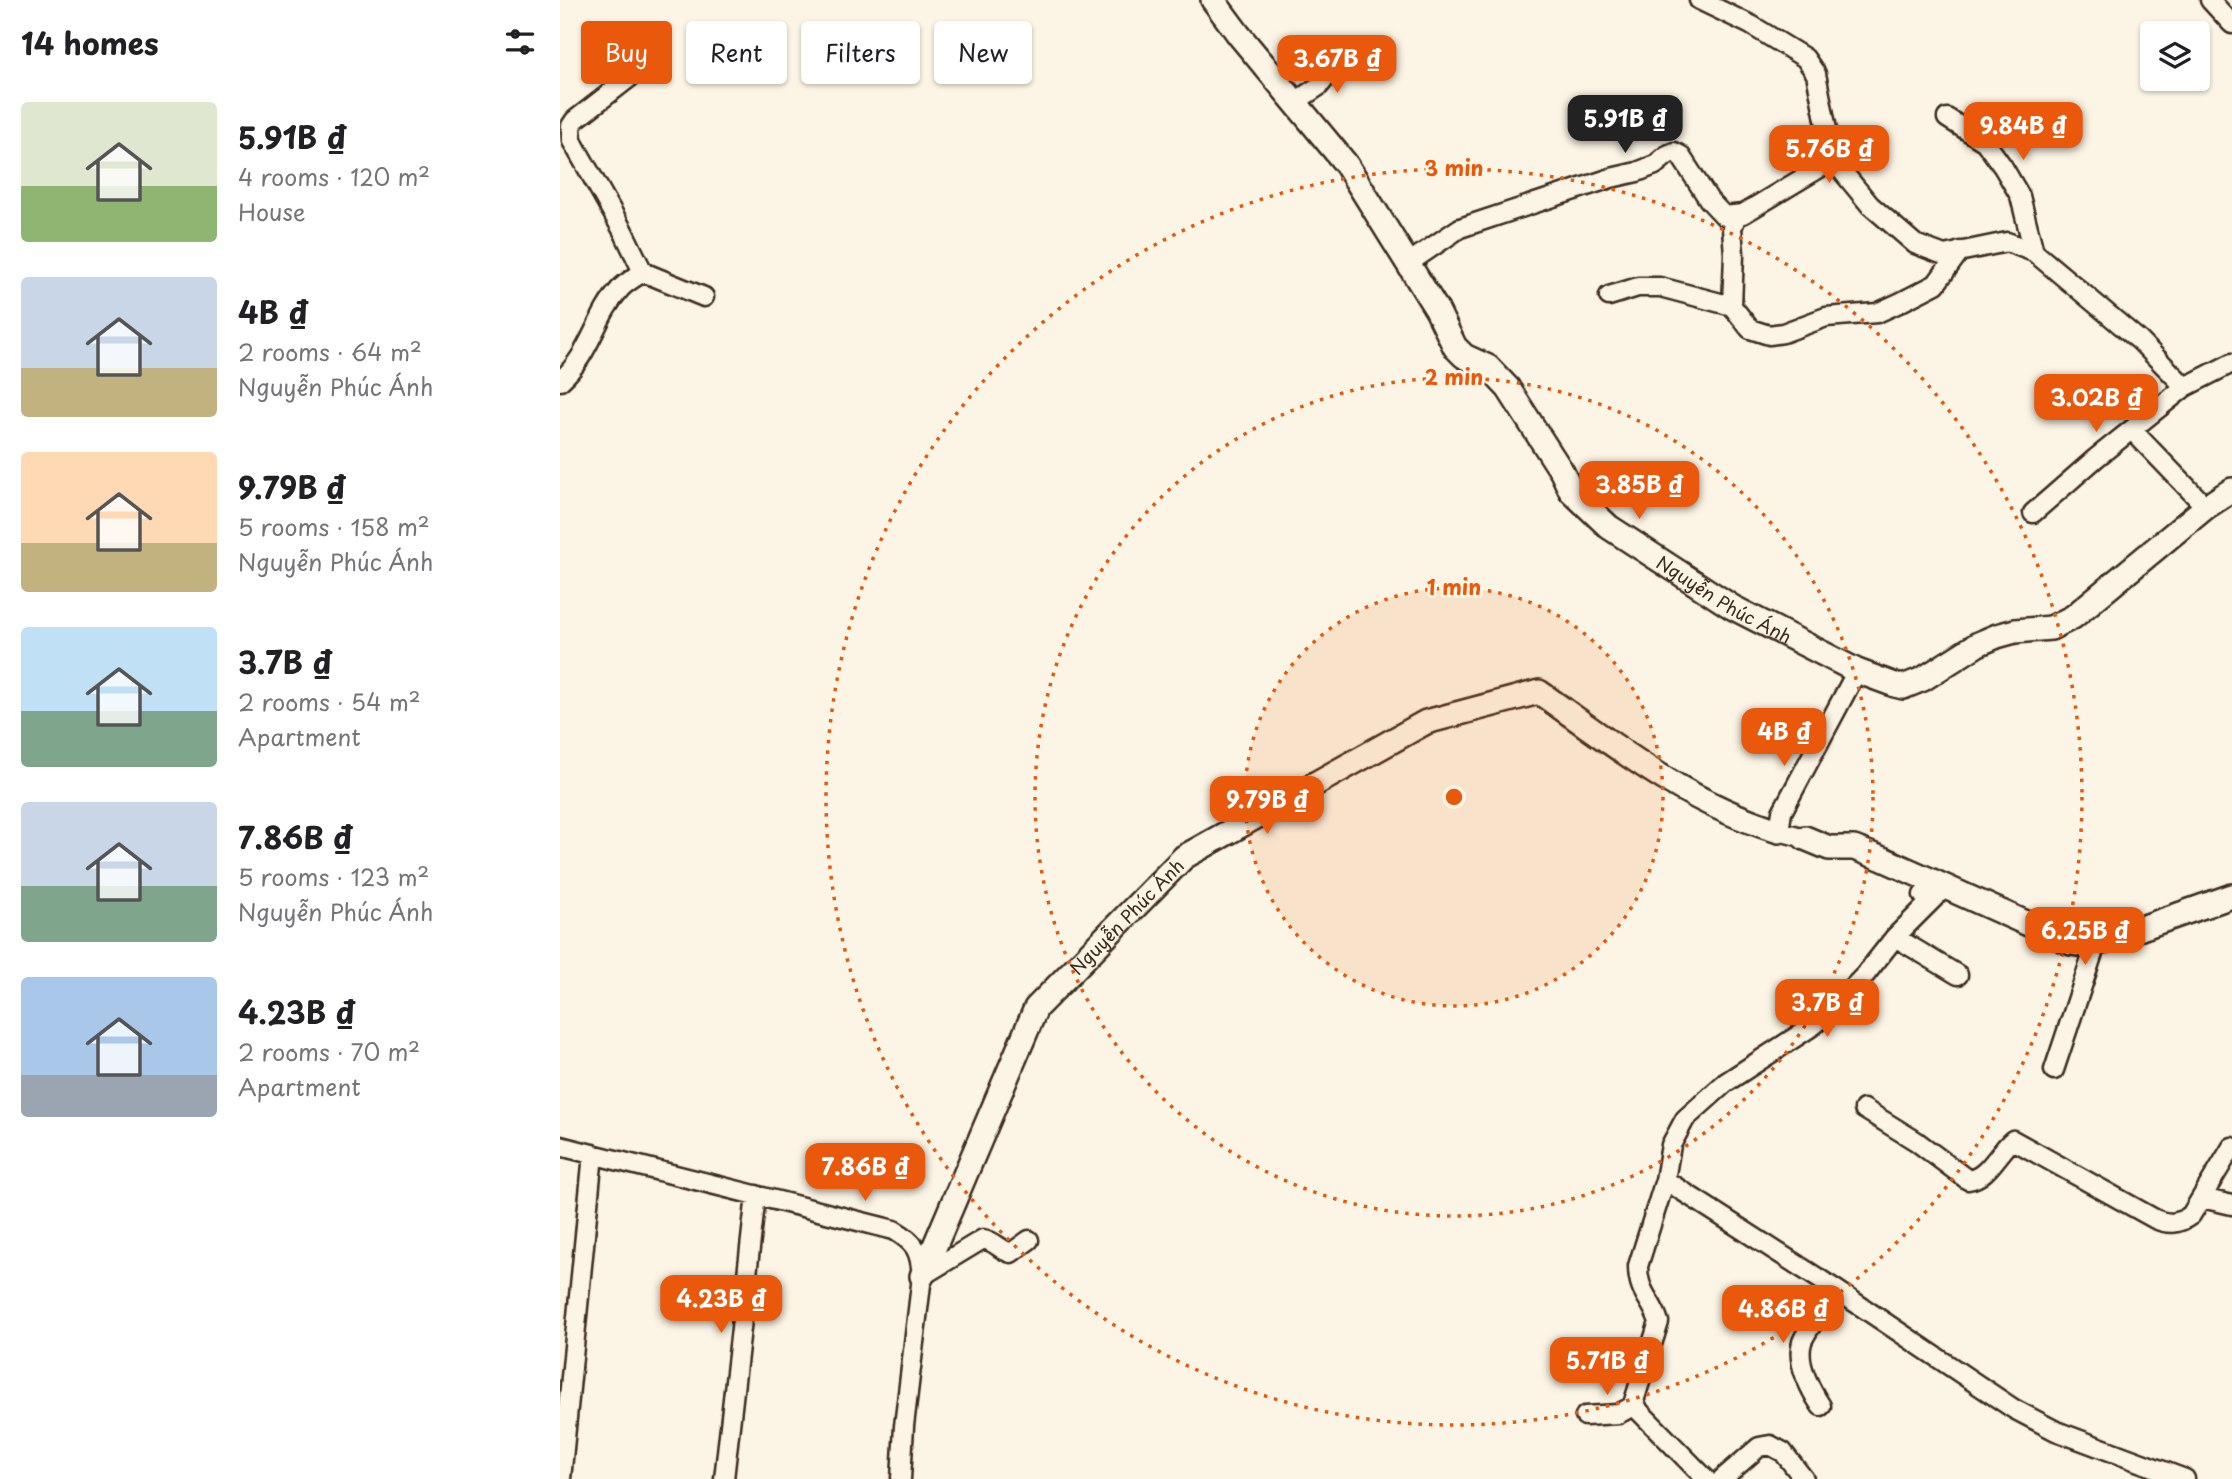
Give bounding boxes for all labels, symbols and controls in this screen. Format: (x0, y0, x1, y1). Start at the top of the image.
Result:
text: 14 homes (21, 20, 159, 65)
chip: Buy (581, 21, 672, 84)
chip: Rent (686, 21, 787, 84)
chip: Filters (801, 21, 920, 84)
chip: New (934, 21, 1032, 84)
map controls (2140, 21, 2210, 91)
button: layers (2140, 21, 2210, 91)
icon: filters (501, 23, 539, 61)
pin: 3.67B ₫ (1272, 36, 1402, 95)
text: 3.67B ₫ (1293, 40, 1381, 75)
pin: 5.91B ₫ (1560, 96, 1690, 155)
text: 5.91B ₫ (1584, 100, 1666, 135)
pin: 9.84B ₫ (1958, 102, 2088, 162)
text: 9.84B ₫ (1980, 107, 2066, 142)
text: 5.91B ₫ (238, 114, 346, 159)
pin: 5.76B ₫ (1764, 125, 1894, 185)
icon: home (77, 130, 161, 214)
text: 5.76B ₫ (1785, 130, 1873, 165)
text: 3 min (1424, 151, 1484, 183)
text: 4 rooms · 120 m² (238, 159, 430, 194)
text: House (238, 194, 305, 229)
text: 4B ₫ (238, 289, 308, 334)
icon: home (77, 305, 161, 389)
text: 2 rooms · 64 m² (238, 334, 422, 369)
text: 2 min (1425, 360, 1483, 392)
text: Nguyễn Phúc Ánh (238, 369, 433, 404)
pin: 3.02B ₫ (2031, 374, 2161, 434)
text: 3.02B ₫ (2050, 379, 2142, 414)
pin: 3.85B ₫ (1574, 462, 1704, 521)
text: 9.79B ₫ (238, 464, 345, 509)
text: 3.85B ₫ (1595, 466, 1683, 501)
icon: home (77, 480, 161, 564)
text: 5 rooms · 158 m² (238, 509, 430, 544)
text: Nguyễn Phúc Ánh (238, 544, 433, 579)
street label: Nguyễn Phúc Ánh (1652, 548, 1797, 649)
text: 1 min (1427, 570, 1481, 602)
text: 3.7B ₫ (238, 639, 332, 684)
icon: home (77, 655, 161, 739)
text: 2 rooms · 54 m² (238, 684, 421, 719)
pin: 4B ₫ (1743, 708, 1825, 768)
text: 4B ₫ (1757, 713, 1811, 748)
text: Apartment (238, 719, 361, 754)
pin: 9.79B ₫ (1202, 776, 1332, 836)
text: 9.79B ₫ (1226, 781, 1308, 816)
centre of rings (1442, 785, 1466, 809)
text: 7.86B ₫ (238, 814, 352, 859)
icon: home (77, 830, 161, 914)
street label: Nguyễn Phúc Ánh (1063, 852, 1189, 980)
text: 5 rooms · 123 m² (238, 859, 429, 894)
text: Nguyễn Phúc Ánh (238, 894, 433, 929)
pin: 6.25B ₫ (2020, 908, 2150, 967)
text: 6.25B ₫ (2041, 912, 2129, 947)
pin: 3.7B ₫ (1770, 979, 1884, 1039)
text: 3.7B ₫ (1791, 984, 1863, 1019)
text: 4.23B ₫ (238, 989, 355, 1034)
icon: home (77, 1005, 161, 1089)
text: 2 rooms · 70 m² (238, 1034, 420, 1069)
text: Apartment (238, 1069, 361, 1104)
pin: 7.86B ₫ (800, 1144, 930, 1203)
text: 7.86B ₫ (821, 1148, 909, 1183)
pin: 4.23B ₫ (656, 1276, 786, 1335)
text: 4.23B ₫ (676, 1280, 766, 1315)
pin: 4.86B ₫ (1718, 1286, 1848, 1345)
text: 4.86B ₫ (1738, 1290, 1828, 1325)
pin: 5.71B ₫ (1542, 1338, 1672, 1397)
text: 5.71B ₫ (1566, 1342, 1648, 1377)

